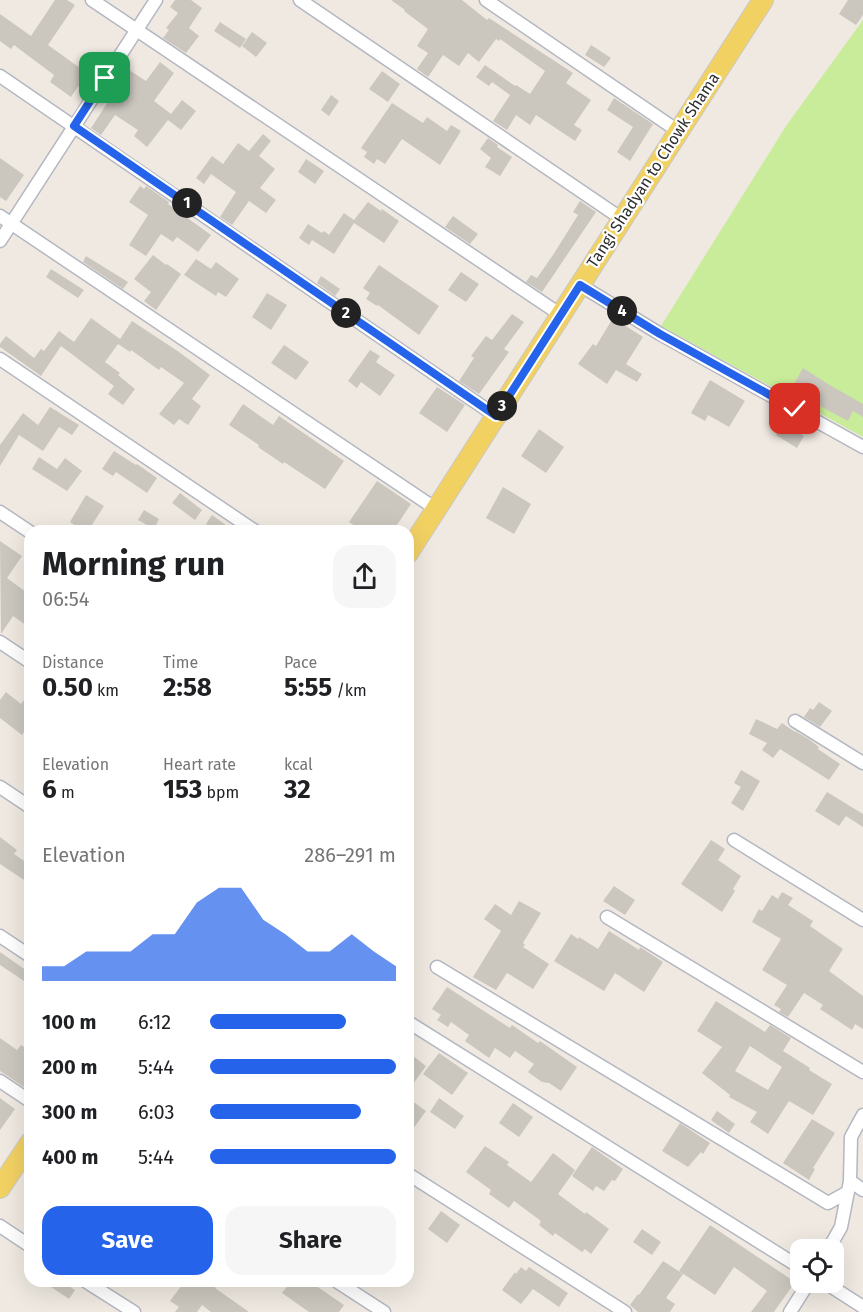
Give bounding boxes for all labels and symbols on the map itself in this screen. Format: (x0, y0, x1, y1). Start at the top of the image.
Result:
pin (79, 52, 130, 103)
street label: Tangi Shadyan to Chowk Shama (583, 69, 723, 271)
pin: 1 (172, 188, 202, 218)
pin: 4 (607, 296, 637, 326)
pin: 2 (331, 298, 361, 328)
pin (769, 383, 820, 434)
pin: 3 (487, 391, 517, 421)

